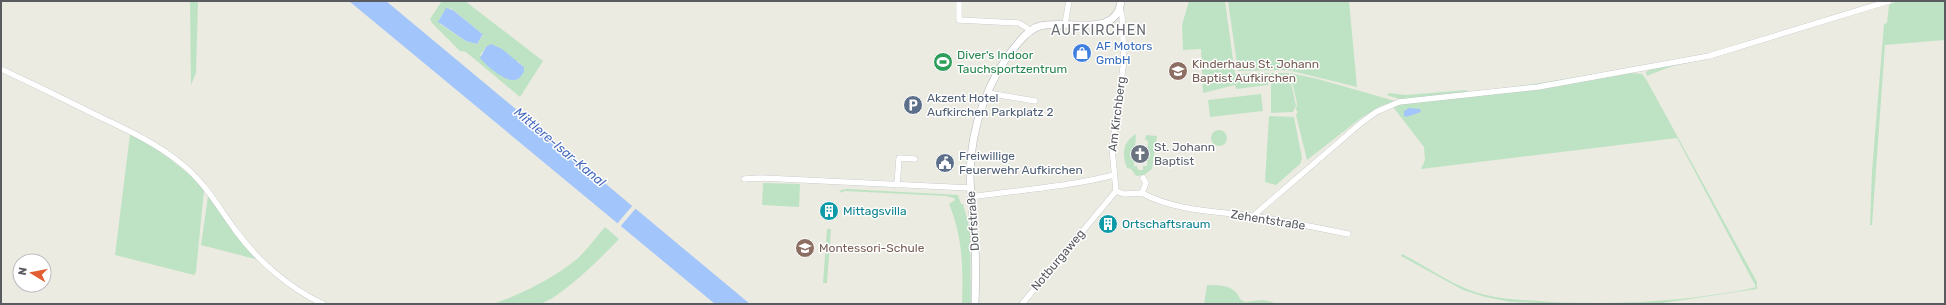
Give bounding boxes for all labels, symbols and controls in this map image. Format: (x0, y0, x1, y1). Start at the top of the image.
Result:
district label: AUFKIRCHEN (1051, 22, 1147, 39)
place label: AF Motors GmbH (1096, 39, 1152, 67)
shop icon: AF Motors GmbH (1071, 42, 1093, 64)
place label: Diver's Indoor Tauchsportzentrum (957, 48, 1067, 76)
sports icon: Diver's Indoor Tauchsportzentrum (932, 51, 954, 73)
place label: Kinderhaus St. Johann Baptist Aufkirchen (1192, 57, 1319, 85)
school or university icon: Kinderhaus St. Johann Baptist Aufkirchen (1167, 60, 1189, 82)
street label: Am Kirchberg (1105, 76, 1129, 152)
place label: Akzent Hotel Aufkirchen Parkplatz 2 (927, 91, 1054, 119)
parking icon: Akzent Hotel Aufkirchen Parkplatz 2 (902, 94, 924, 116)
water label: Mittlere-Isar-Kanal (511, 104, 609, 190)
place label: St. Johann Baptist (1154, 140, 1215, 168)
church icon: St. Johann Baptist (1129, 143, 1151, 165)
place label: Freiwillige Feuerwehr Aufkirchen (959, 149, 1083, 177)
public building icon: Freiwillige Feuerwehr Aufkirchen (934, 152, 956, 174)
street label: Dorfstraße (964, 190, 982, 251)
building icon: Mittagsvilla (818, 200, 840, 222)
place label: Mittagsvilla (843, 204, 907, 218)
street label: Zehentstraße (1230, 207, 1307, 233)
building icon: Ortschaftsraum (1097, 213, 1119, 235)
place label: Ortschaftsraum (1122, 217, 1210, 231)
street label: Notburgaweg (1028, 226, 1088, 294)
school or university icon: Montessori-Schule (794, 237, 816, 259)
place label: Montessori-Schule (819, 241, 925, 255)
north arrow (12, 253, 52, 293)
text: N (16, 266, 30, 276)

